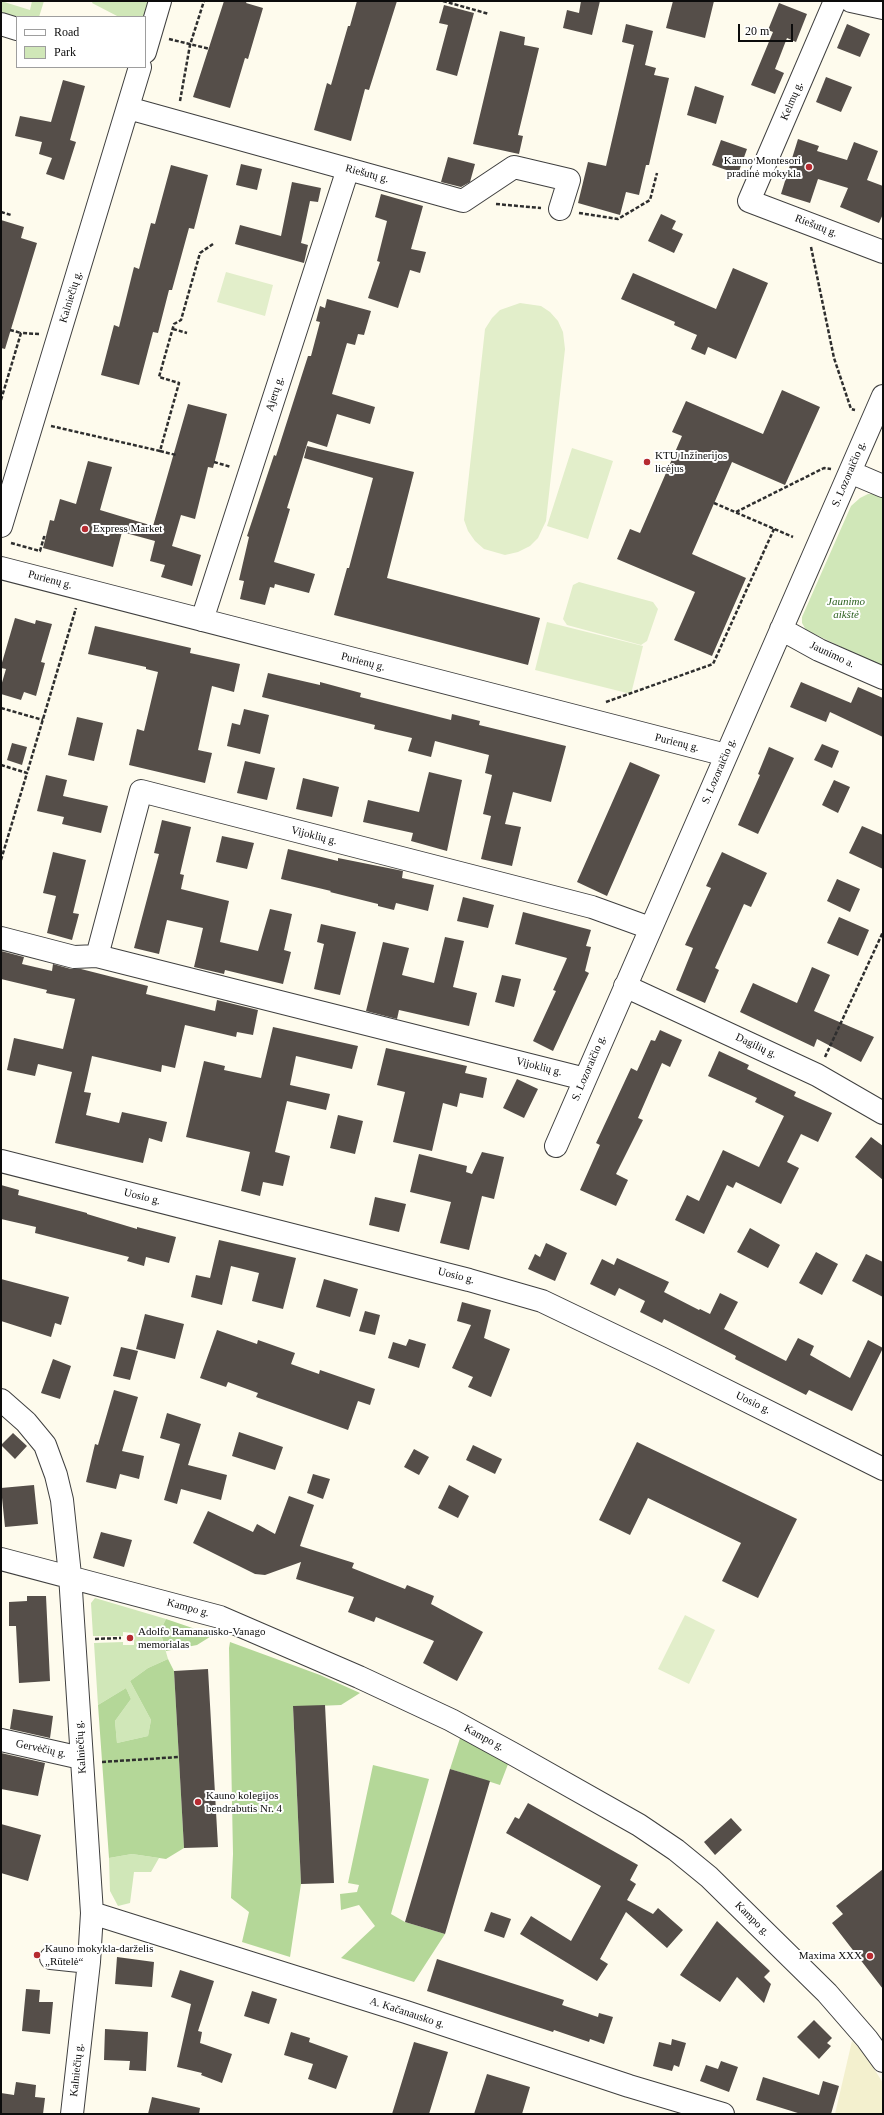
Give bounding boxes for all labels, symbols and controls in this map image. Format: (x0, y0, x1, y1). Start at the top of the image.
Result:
legend (16, 16, 146, 68)
scale bar (740, 16, 795, 42)
text: 20 m (745, 24, 769, 38)
text: Road (54, 25, 79, 39)
text: Park (54, 45, 76, 59)
street label: Kelmų g. (778, 80, 806, 122)
place label: Kauno Montesori pradinė mokykla (724, 154, 801, 180)
street label: Riešutų g. (344, 162, 390, 186)
marker: Kauno Montesori pradinė mokykla (804, 162, 814, 172)
street label: Riešutų g. (793, 212, 839, 240)
street label: Kalniečių g. (57, 269, 85, 325)
street label: Ajerų g. (263, 375, 287, 413)
street label: S. Lozoraičio g. (829, 439, 869, 509)
place label: KTU Inžinerijos licėjus (655, 449, 727, 475)
marker: KTU Inžinerijos licėjus (642, 457, 652, 467)
place label: Express Market (93, 522, 162, 536)
marker: Express Market (80, 524, 90, 534)
street label: Purienų g. (26, 568, 74, 592)
park label: Jaunimo aikštė (827, 595, 865, 621)
street label: Jaunimo a. (808, 639, 856, 671)
street label: Purienų g. (339, 650, 387, 674)
street label: Purienų g. (653, 731, 701, 755)
street label: S. Lozoraičio g. (699, 736, 739, 806)
street label: Vijoklių g. (290, 824, 338, 848)
street label: Dagilių g. (733, 1031, 779, 1061)
street label: S. Lozoraičio g. (569, 1033, 609, 1103)
street label: Vijoklių g. (515, 1055, 563, 1079)
street label: Uosio g. (122, 1186, 162, 1208)
street label: Uosio g. (436, 1265, 476, 1287)
street label: Uosio g. (733, 1389, 773, 1417)
street label: Kampo g. (165, 1596, 211, 1620)
place label: Adolfo Ramanausko-Vanago memorialas (138, 1625, 265, 1651)
marker: Adolfo Ramanausko-Vanago memorialas (125, 1633, 135, 1643)
street label: Kalniečių g. (73, 1720, 89, 1774)
street label: Kampo g. (462, 1722, 506, 1754)
street label: Gervėčių g. (15, 1737, 67, 1761)
place label: Kauno kolegijos bendrabutis Nr. 4 (206, 1789, 282, 1815)
marker: Kauno kolegijos bendrabutis Nr. 4 (193, 1797, 203, 1807)
street label: Kampo g. (732, 1899, 772, 1939)
place label: Kauno mokykla-darželis „Rūtelė“ (45, 1942, 153, 1968)
place label: Maxima XXX (799, 1949, 862, 1963)
marker: Kauno mokykla-darželis „Rūtelė“ (32, 1950, 42, 1960)
marker: Maxima XXX (865, 1951, 875, 1961)
street label: A. Kačanausko g. (368, 1995, 446, 2031)
street label: Kalniečių g. (68, 2043, 86, 2097)

